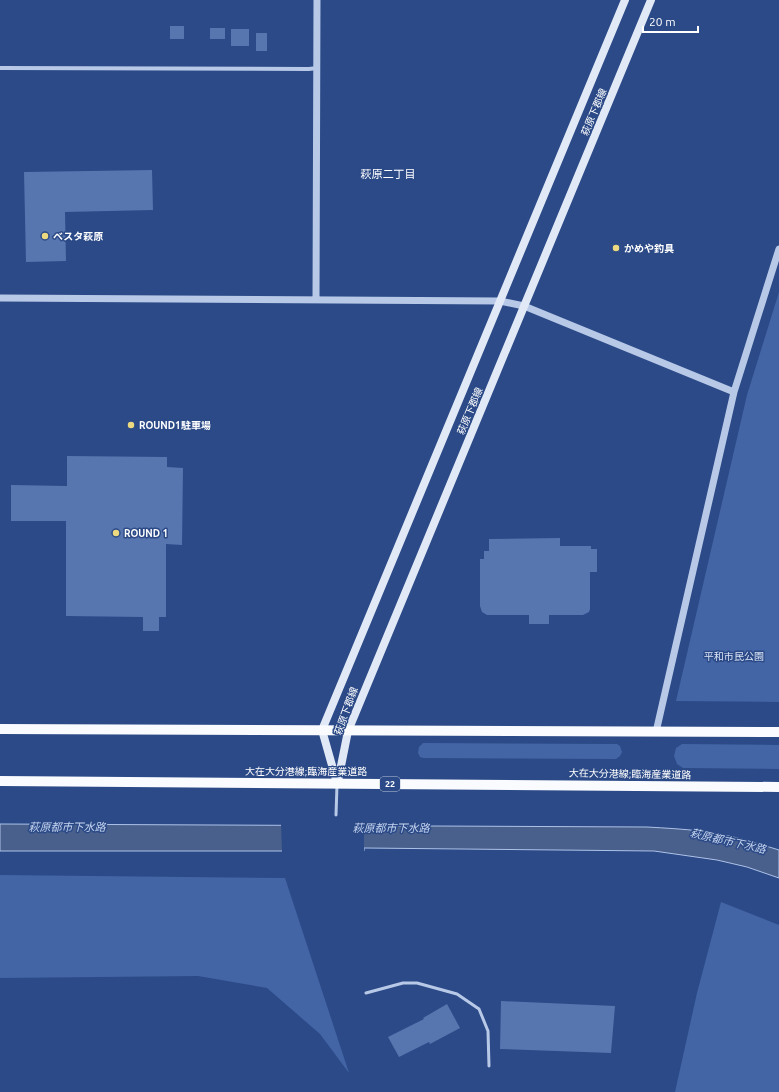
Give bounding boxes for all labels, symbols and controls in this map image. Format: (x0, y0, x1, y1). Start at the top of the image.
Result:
scale bar (643, 8, 698, 34)
text: 20 m (649, 15, 676, 28)
street label: 萩原下郡線 (579, 87, 609, 137)
district label: 萩原二丁目 (361, 168, 416, 180)
marker: ベスタ萩原 (40, 231, 50, 241)
place label: ベスタ萩原 (53, 231, 103, 242)
marker: かめや釣具 (611, 243, 621, 253)
place label: かめや釣具 (624, 243, 674, 254)
street label: 萩原下郡線 (455, 386, 485, 436)
marker: ROUND1駐車場 (126, 420, 136, 430)
place label: ROUND1駐車場 (139, 420, 211, 431)
marker: ROUND 1 (111, 528, 121, 538)
place label: ROUND 1 (124, 528, 168, 539)
park label: 平和市民公園 (704, 651, 764, 662)
street label: 萩原下郡線 (332, 686, 360, 736)
street label: 大在大分港線;臨海産業道路 (245, 766, 367, 777)
street label: 大在大分港線;臨海産業道路 (569, 767, 691, 781)
road number: 22 (380, 777, 400, 791)
water label: 萩原都市下水路 (29, 821, 106, 833)
water label: 萩原都市下水路 (353, 822, 430, 834)
water label: 萩原都市下水路 (689, 826, 768, 856)

